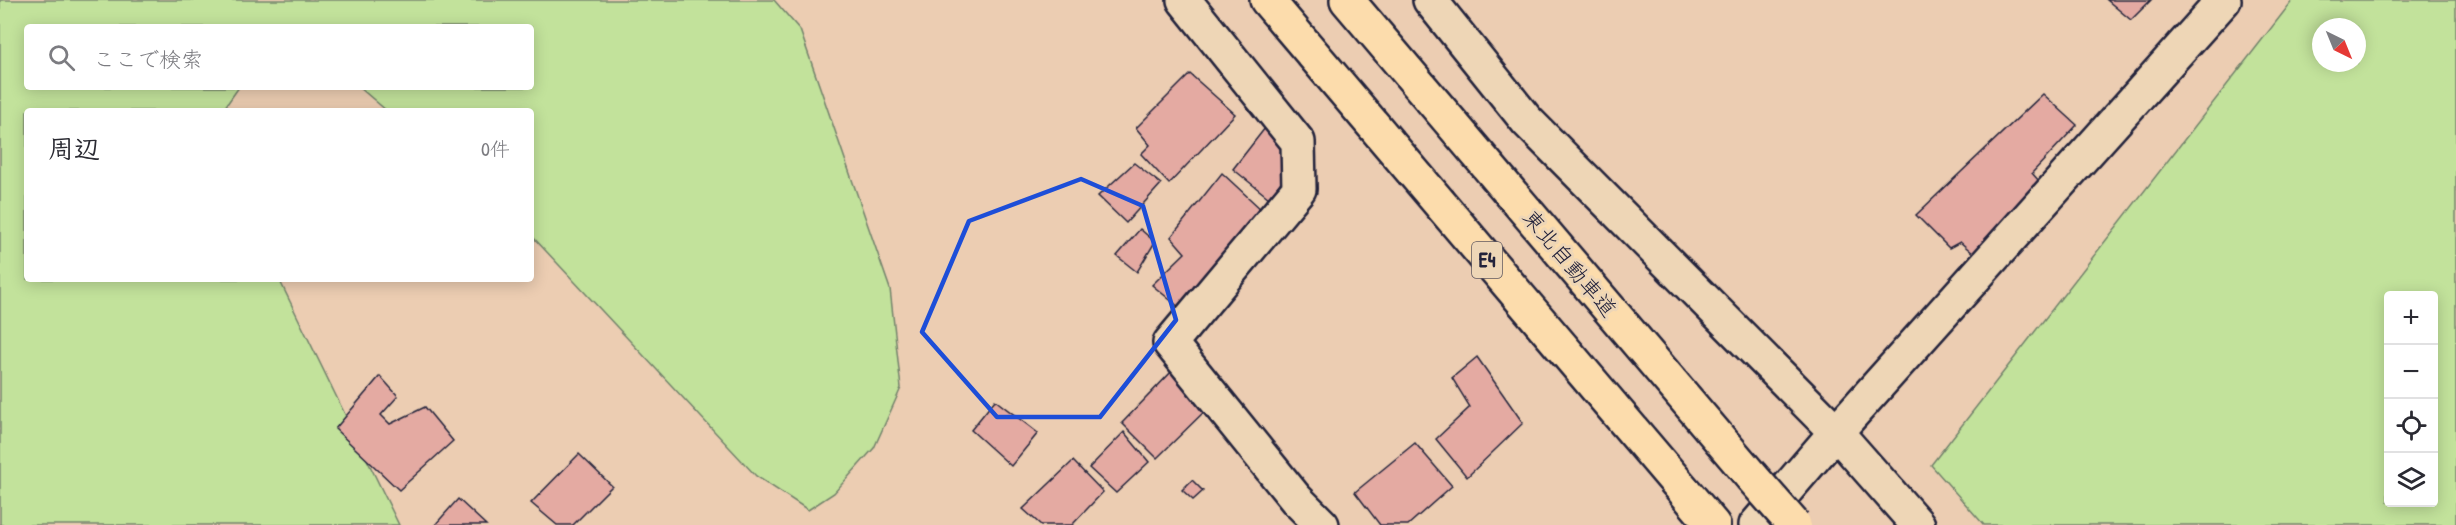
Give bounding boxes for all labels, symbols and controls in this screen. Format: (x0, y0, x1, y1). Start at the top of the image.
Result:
north arrow (2312, 18, 2366, 72)
search box (24, 24, 534, 90)
icon: search (45, 41, 78, 74)
text: ここで検索 (93, 44, 203, 74)
text: 周辺 (48, 131, 100, 166)
text: 0件 (481, 135, 510, 162)
street label: 東北自動車道 (1516, 203, 1624, 323)
road number: E4 (1472, 242, 1502, 278)
map controls (2384, 291, 2438, 507)
button: + (2384, 291, 2438, 345)
button: − (2384, 345, 2438, 399)
button: locate (2384, 399, 2438, 453)
button: layers (2384, 453, 2438, 507)

